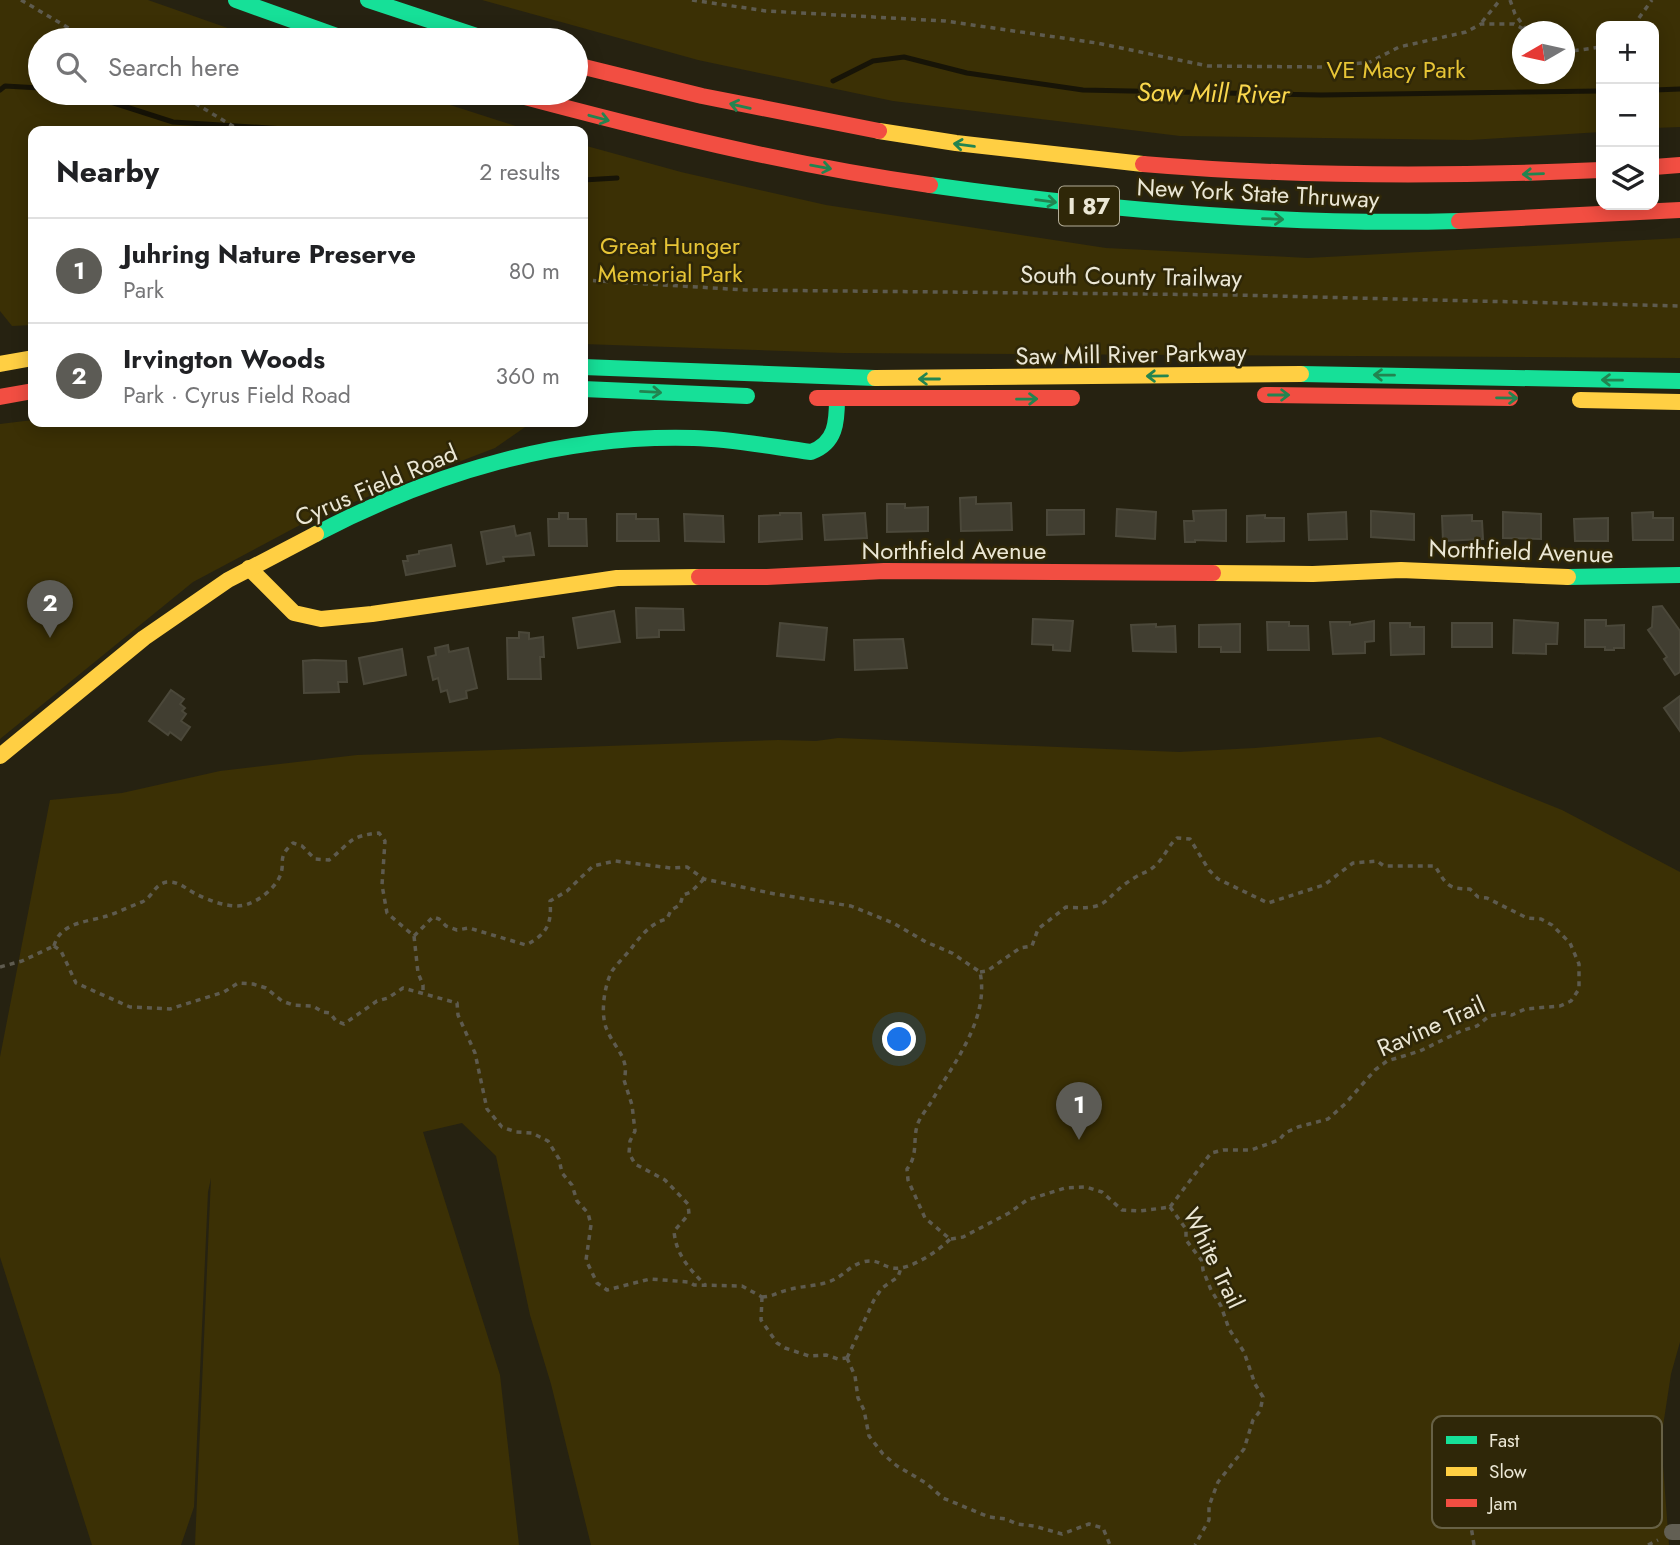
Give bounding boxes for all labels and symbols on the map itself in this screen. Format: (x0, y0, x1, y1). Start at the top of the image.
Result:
north arrow (1512, 21, 1575, 84)
park label: VE Macy Park (1326, 52, 1466, 87)
water label: Saw Mill River (1136, 73, 1291, 113)
one-way arrow (729, 99, 752, 112)
one-way arrow (587, 112, 610, 125)
one-way arrow (953, 139, 976, 152)
one-way arrow (809, 161, 832, 174)
one-way arrow (1522, 167, 1545, 180)
street label: New York State Thruway (1136, 169, 1381, 217)
road number: I 87 (1059, 186, 1119, 226)
one-way arrow (1034, 195, 1057, 208)
one-way arrow (1261, 212, 1284, 225)
park label: Great Hunger Memorial Park (597, 228, 743, 291)
street label: South County Trailway (1020, 257, 1243, 295)
street label: Saw Mill River Parkway (1015, 334, 1247, 374)
one-way arrow (1373, 368, 1396, 381)
one-way arrow (1146, 369, 1169, 383)
one-way arrow (918, 372, 941, 386)
one-way arrow (1601, 373, 1624, 386)
one-way arrow (639, 386, 662, 399)
one-way arrow (1267, 388, 1290, 402)
one-way arrow (1495, 391, 1518, 405)
one-way arrow (1015, 392, 1038, 406)
street label: Cyrus Field Road (289, 435, 463, 535)
street label: Northfield Avenue (1428, 530, 1614, 572)
street label: Northfield Avenue (862, 533, 1046, 568)
pin: 2 (27, 580, 73, 638)
street label: Ravine Trail (1372, 987, 1490, 1065)
your location (882, 1022, 916, 1056)
pin: 1 (1056, 1082, 1102, 1140)
street label: White Trail (1174, 1201, 1254, 1315)
legend (1432, 1416, 1662, 1528)
text: Fast (1489, 1427, 1520, 1454)
text: Slow (1489, 1458, 1527, 1485)
text: Jam (1486, 1490, 1518, 1517)

